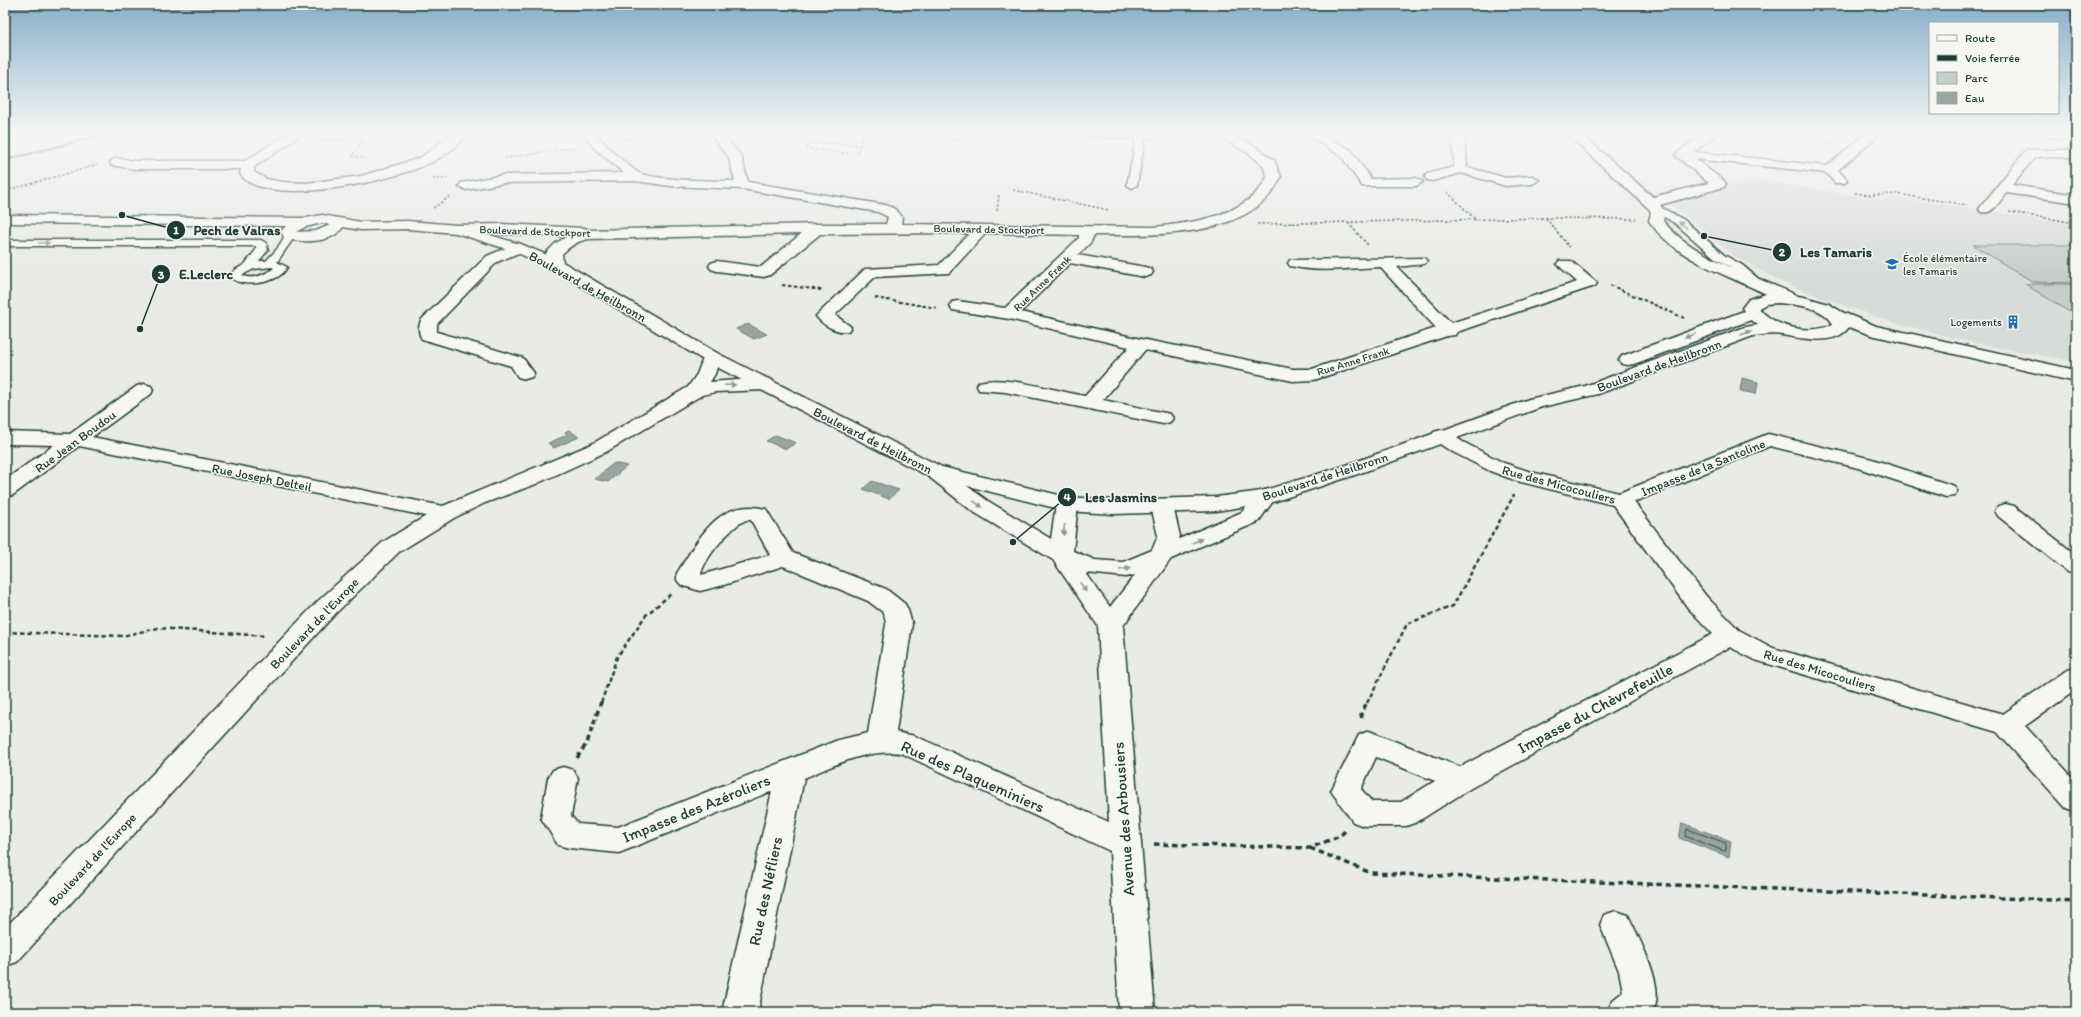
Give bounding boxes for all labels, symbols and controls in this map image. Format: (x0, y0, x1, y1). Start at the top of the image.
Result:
legend (1929, 22, 2059, 114)
text: Route (1965, 31, 1995, 45)
text: Voie ferrée (1965, 51, 2020, 65)
text: Parc (1965, 71, 1988, 85)
text: Eau (1965, 91, 1985, 105)
callout: Pech de Valras (166, 217, 288, 243)
one-way arrow (1677, 220, 1688, 229)
text: Pech de Valras (194, 222, 280, 239)
street label: Boulevard de Stockport (933, 222, 1045, 237)
text: 1 (173, 223, 179, 237)
street label: Boulevard de Stockport (479, 223, 591, 240)
callout: Les Tamaris (1772, 239, 1879, 265)
one-way arrow (38, 240, 51, 246)
text: Les Tamaris (1800, 244, 1872, 261)
text: 2 (1779, 245, 1786, 259)
street label: Boulevard de Heilbronn (527, 248, 649, 325)
street label: Rue Anne Frank (1011, 252, 1074, 314)
place label: École élémentaire les Tamaris (1903, 252, 1987, 278)
school or university icon: École élémentaire les Tamaris (1884, 256, 1900, 272)
callout: E.Leclerc (151, 261, 241, 287)
text: E.Leclerc (179, 266, 234, 283)
text: 3 (158, 268, 165, 282)
building icon: Logements (2005, 314, 2021, 330)
place label: Logements (1951, 316, 2002, 329)
one-way arrow (1740, 330, 1752, 336)
one-way arrow (1683, 334, 1695, 340)
street label: Boulevard de Heilbronn (1595, 336, 1724, 395)
street label: Rue Anne Frank (1315, 344, 1391, 379)
one-way arrow (724, 382, 736, 389)
street label: Boulevard de Heilbronn (811, 404, 935, 477)
street label: Rue Jean Boudou (32, 407, 119, 476)
street label: Impasse de la Santoline (1639, 436, 1767, 499)
street label: Boulevard de Heilbronn (1260, 449, 1391, 504)
street label: Rue Joseph Delteil (211, 460, 313, 495)
street label: Rue des Micocouliers (1501, 462, 1617, 507)
callout: Les Jasmins (1057, 484, 1165, 510)
text: Les Jasmins (1085, 489, 1157, 506)
text: 4 (1063, 490, 1071, 504)
one-way arrow (973, 500, 983, 508)
one-way arrow (1061, 524, 1068, 536)
one-way arrow (1191, 538, 1202, 544)
one-way arrow (1119, 566, 1132, 572)
street label: Boulevard de l'Europe (267, 575, 362, 672)
one-way arrow (1079, 582, 1087, 593)
street label: Rue des Micocouliers (1762, 646, 1878, 695)
street label: Impasse du Chèvrefeuille (1514, 659, 1676, 757)
street label: Rue des Plaqueminiers (898, 736, 1047, 817)
street label: Avenue des Arbousiers (1109, 741, 1138, 897)
street label: Impasse des Azéroliers (620, 770, 773, 847)
street label: Boulevard de l'Europe (46, 810, 139, 909)
street label: Rue des Néfliers (745, 835, 786, 947)

